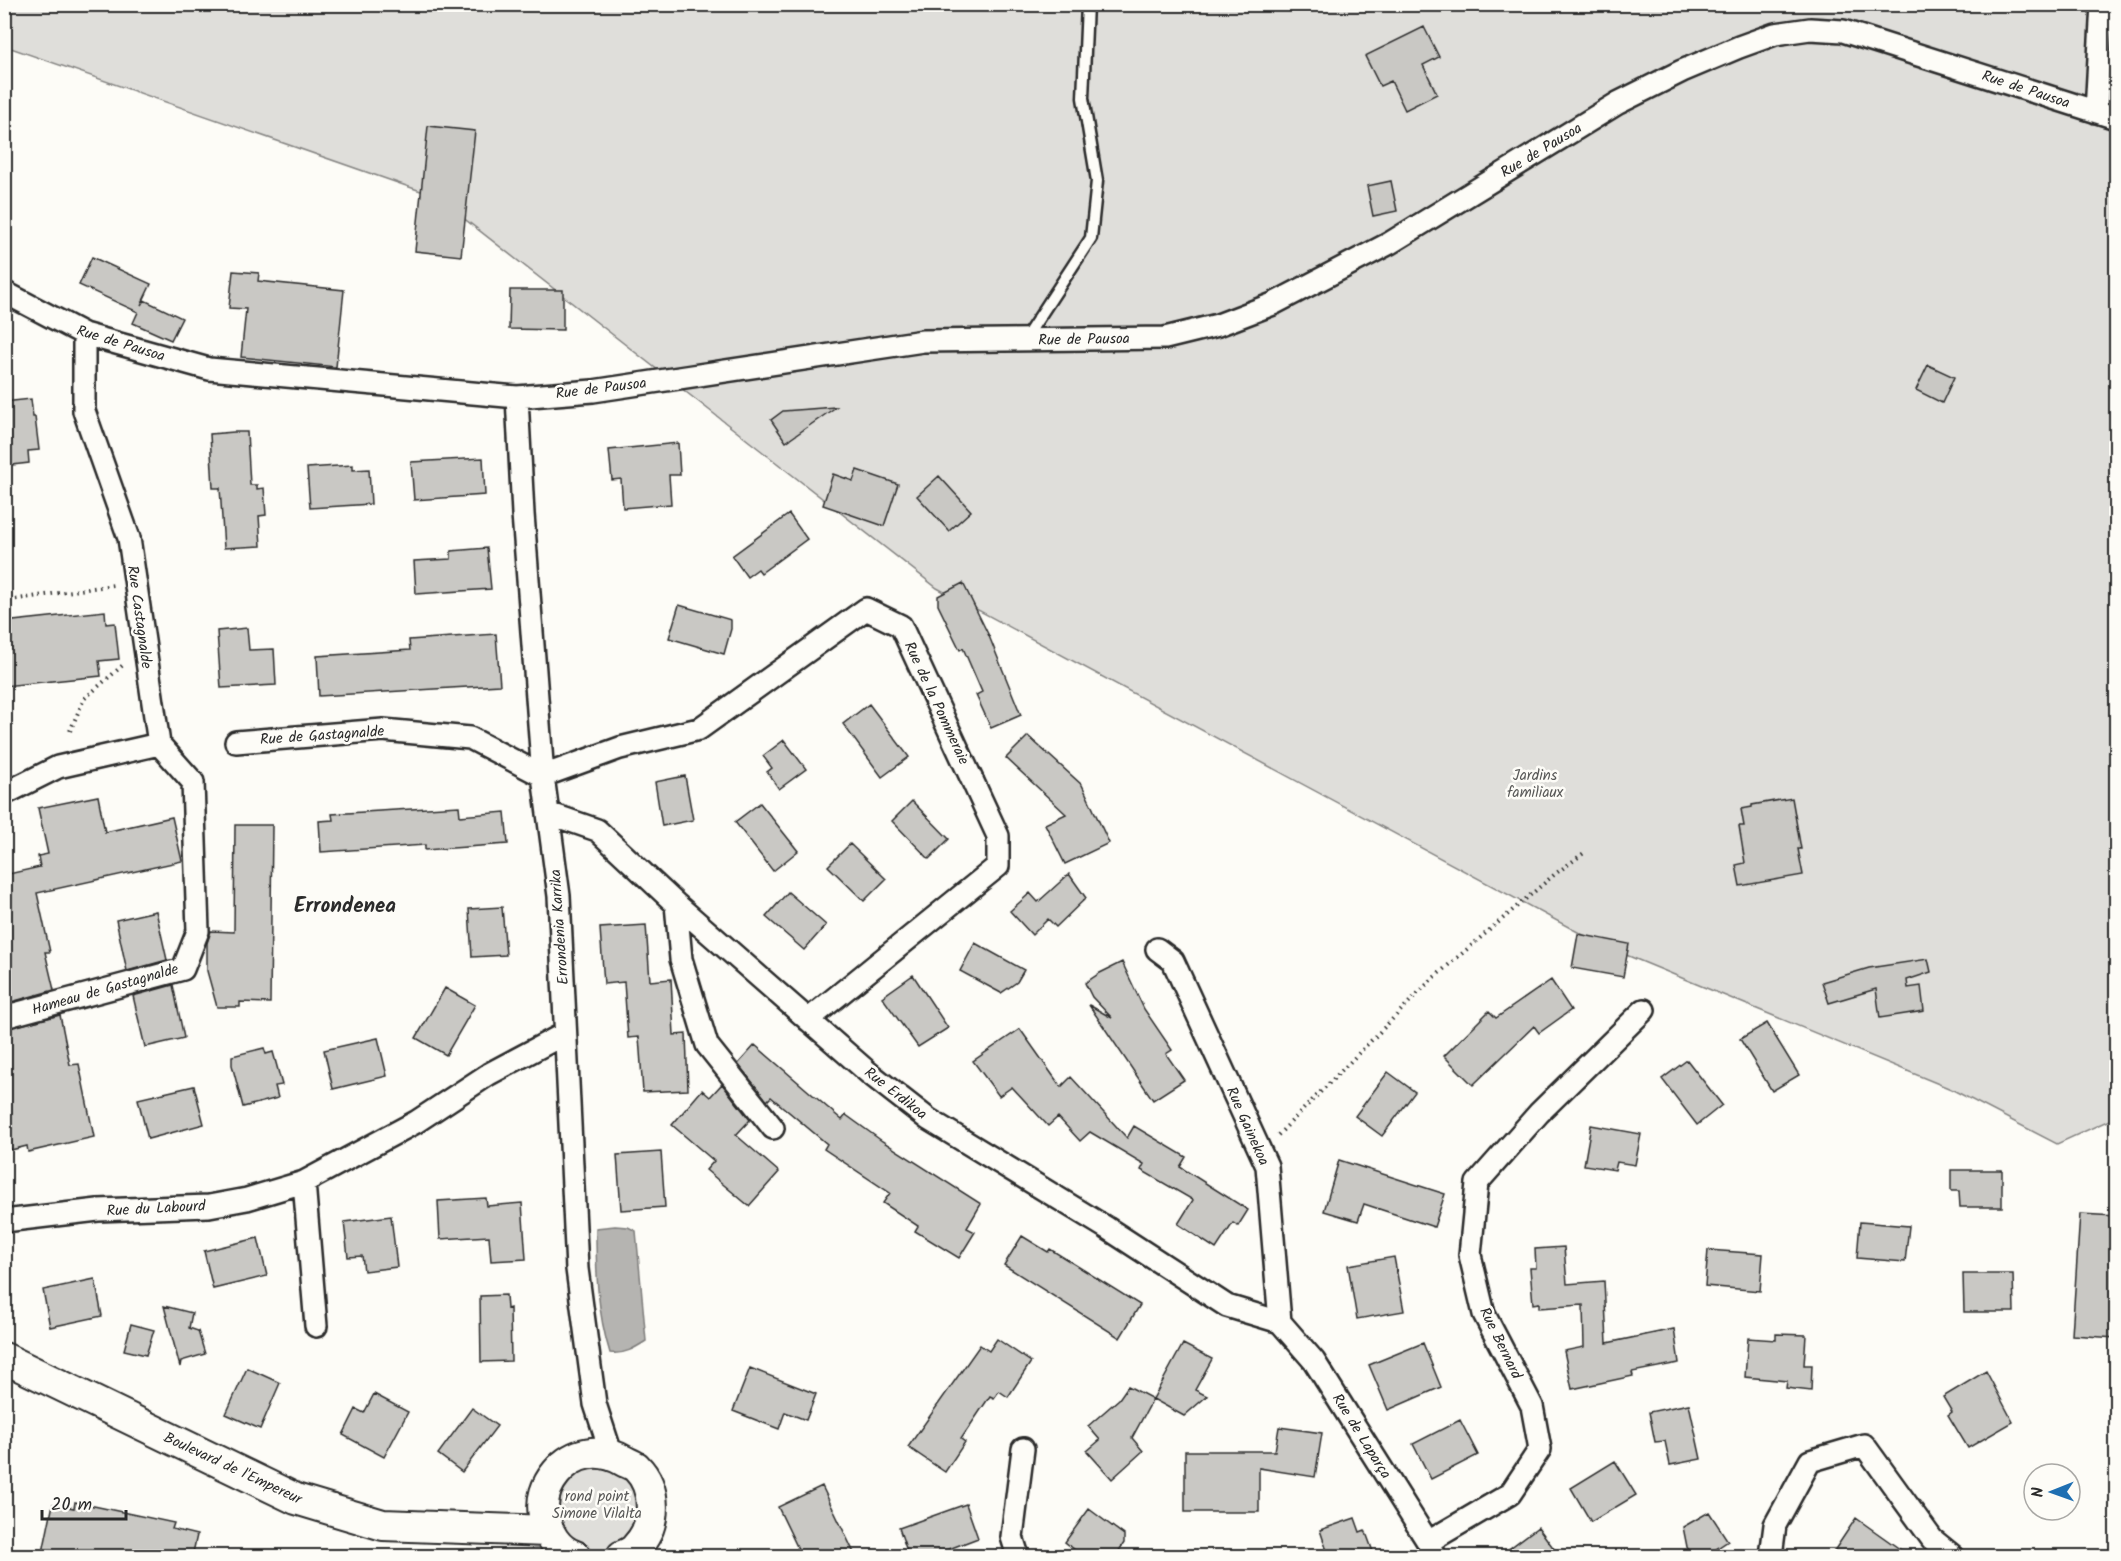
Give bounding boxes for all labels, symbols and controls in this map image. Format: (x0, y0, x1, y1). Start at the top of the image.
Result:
street label: Rue de Pausoa (1978, 64, 2073, 116)
street label: Rue de Pausoa (1496, 117, 1587, 185)
street label: Rue de Pausoa (73, 319, 168, 369)
street label: Rue de Pausoa (1038, 327, 1130, 353)
street label: Rue de Pausoa (554, 371, 648, 406)
street label: Rue Castagnalde (120, 564, 158, 671)
street label: Rue de la Pommeraie (897, 638, 975, 769)
street label: Rue de Gastagnalde (259, 720, 385, 752)
park label: Jardins familiaux (1507, 764, 1564, 805)
street label: Errondenia Karrika (544, 868, 576, 986)
district label: Errondenea (294, 890, 396, 923)
street label: Hameau de Gastagnalde (29, 957, 182, 1022)
street label: Rue Erdikoa (859, 1061, 932, 1126)
street label: Rue Gainekoa (1219, 1083, 1275, 1170)
street label: Rue du Labourd (106, 1194, 207, 1224)
street label: Rue Bernard (1472, 1303, 1528, 1384)
street label: Rue de Laparça (1325, 1389, 1397, 1484)
street label: Boulevard de l'Empereur (159, 1426, 307, 1512)
north arrow (2022, 1462, 2082, 1522)
scale bar (42, 1483, 126, 1521)
park label: rond point Simone Vilalta (552, 1485, 642, 1526)
text: N (2026, 1487, 2051, 1498)
text: 20 m (51, 1491, 92, 1520)

